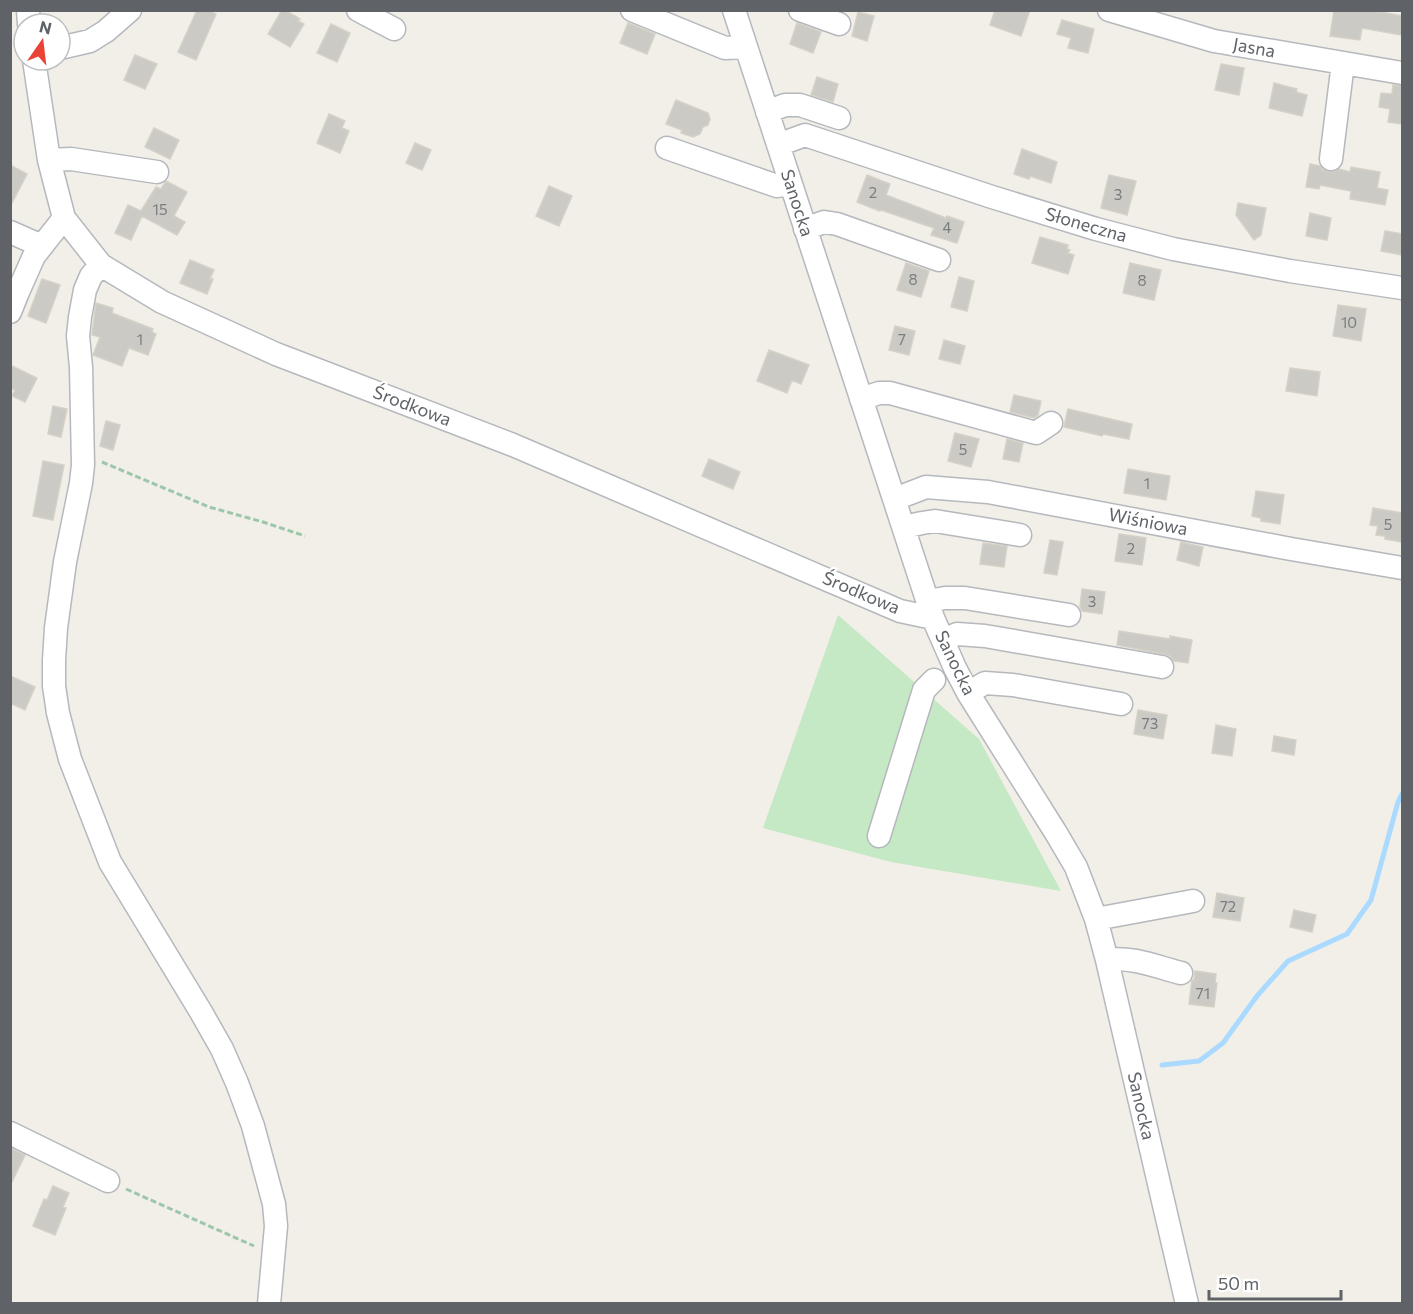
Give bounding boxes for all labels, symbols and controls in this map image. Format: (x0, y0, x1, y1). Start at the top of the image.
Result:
north arrow (12, 12, 72, 72)
text: N (38, 16, 54, 38)
street label: Jasna (1231, 32, 1277, 62)
street label: Sanocka (777, 166, 819, 239)
house number: 2 (869, 183, 877, 201)
house number: 3 (1114, 185, 1122, 203)
house number: 15 (152, 200, 168, 218)
street label: Słoneczna (1043, 202, 1130, 246)
house number: 4 (943, 218, 952, 236)
house number: 8 (908, 270, 918, 288)
house number: 8 (1137, 271, 1147, 289)
house number: 10 (1341, 313, 1357, 331)
house number: 1 (137, 330, 143, 348)
house number: 7 (898, 330, 906, 348)
street label: Środkowa (370, 380, 455, 430)
house number: 5 (959, 440, 967, 458)
house number: 1 (1144, 474, 1150, 492)
street label: Wiśniowa (1107, 503, 1190, 539)
house number: 5 (1384, 515, 1392, 533)
house number: 2 (1127, 539, 1135, 557)
street label: Środkowa (819, 566, 903, 618)
house number: 3 (1088, 592, 1096, 610)
street label: Sanocka (931, 627, 981, 698)
house number: 73 (1142, 714, 1158, 732)
house number: 72 (1220, 897, 1236, 915)
house number: 71 (1196, 984, 1210, 1002)
street label: Sanocka (1123, 1070, 1160, 1142)
scale bar (1209, 1263, 1341, 1301)
text: 50 m (1218, 1272, 1259, 1294)

